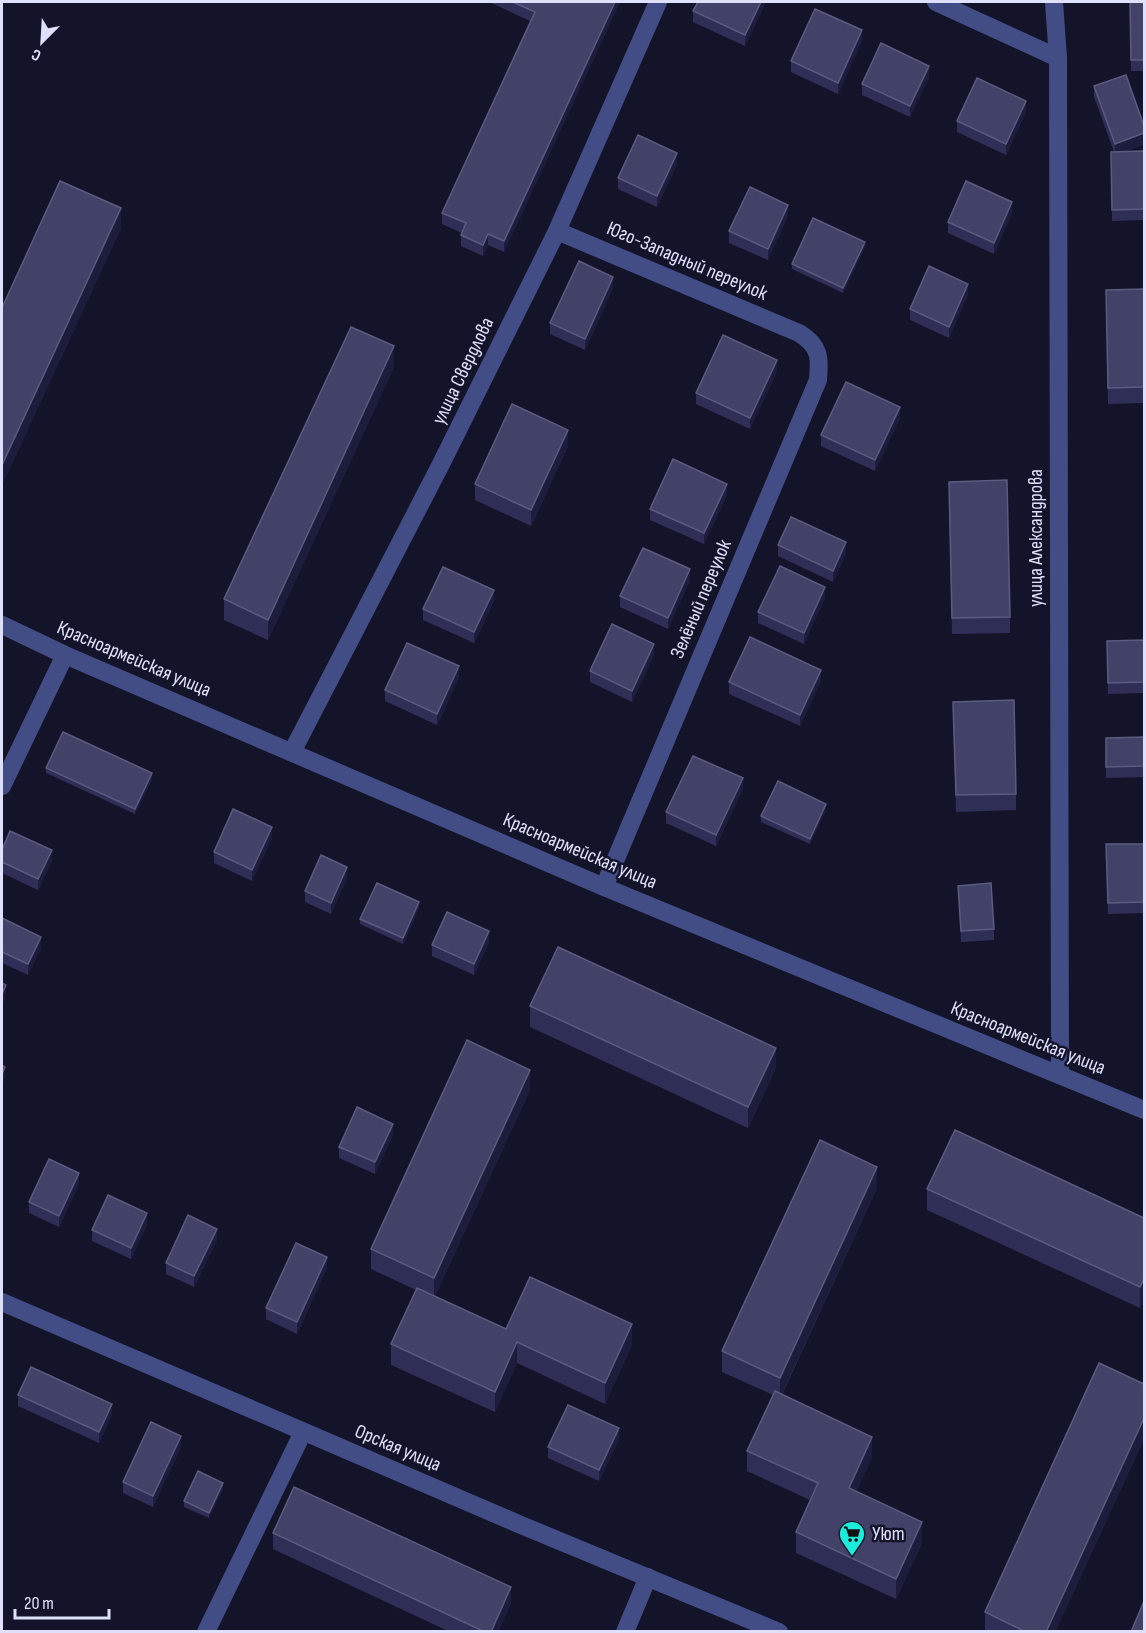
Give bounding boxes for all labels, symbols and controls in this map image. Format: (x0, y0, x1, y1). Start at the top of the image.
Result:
north arrow (12, 12, 72, 72)
text: С (29, 44, 44, 65)
street label: Юго-Западный переулок (603, 216, 771, 306)
street label: улица Свердлова (427, 314, 499, 428)
street label: улица Александрова (1024, 469, 1048, 607)
street label: Зелёный переулок (665, 536, 737, 662)
street label: Красноармейская улица (53, 616, 215, 702)
street label: Красноармейская улица (499, 808, 661, 894)
street label: Красноармейская улица (947, 996, 1109, 1080)
street label: Орская улица (351, 1419, 445, 1477)
supermarket icon: Уют (837, 1519, 867, 1557)
place label: Уют (872, 1522, 905, 1546)
scale bar (15, 1582, 110, 1620)
text: 20 m (24, 1593, 54, 1614)

